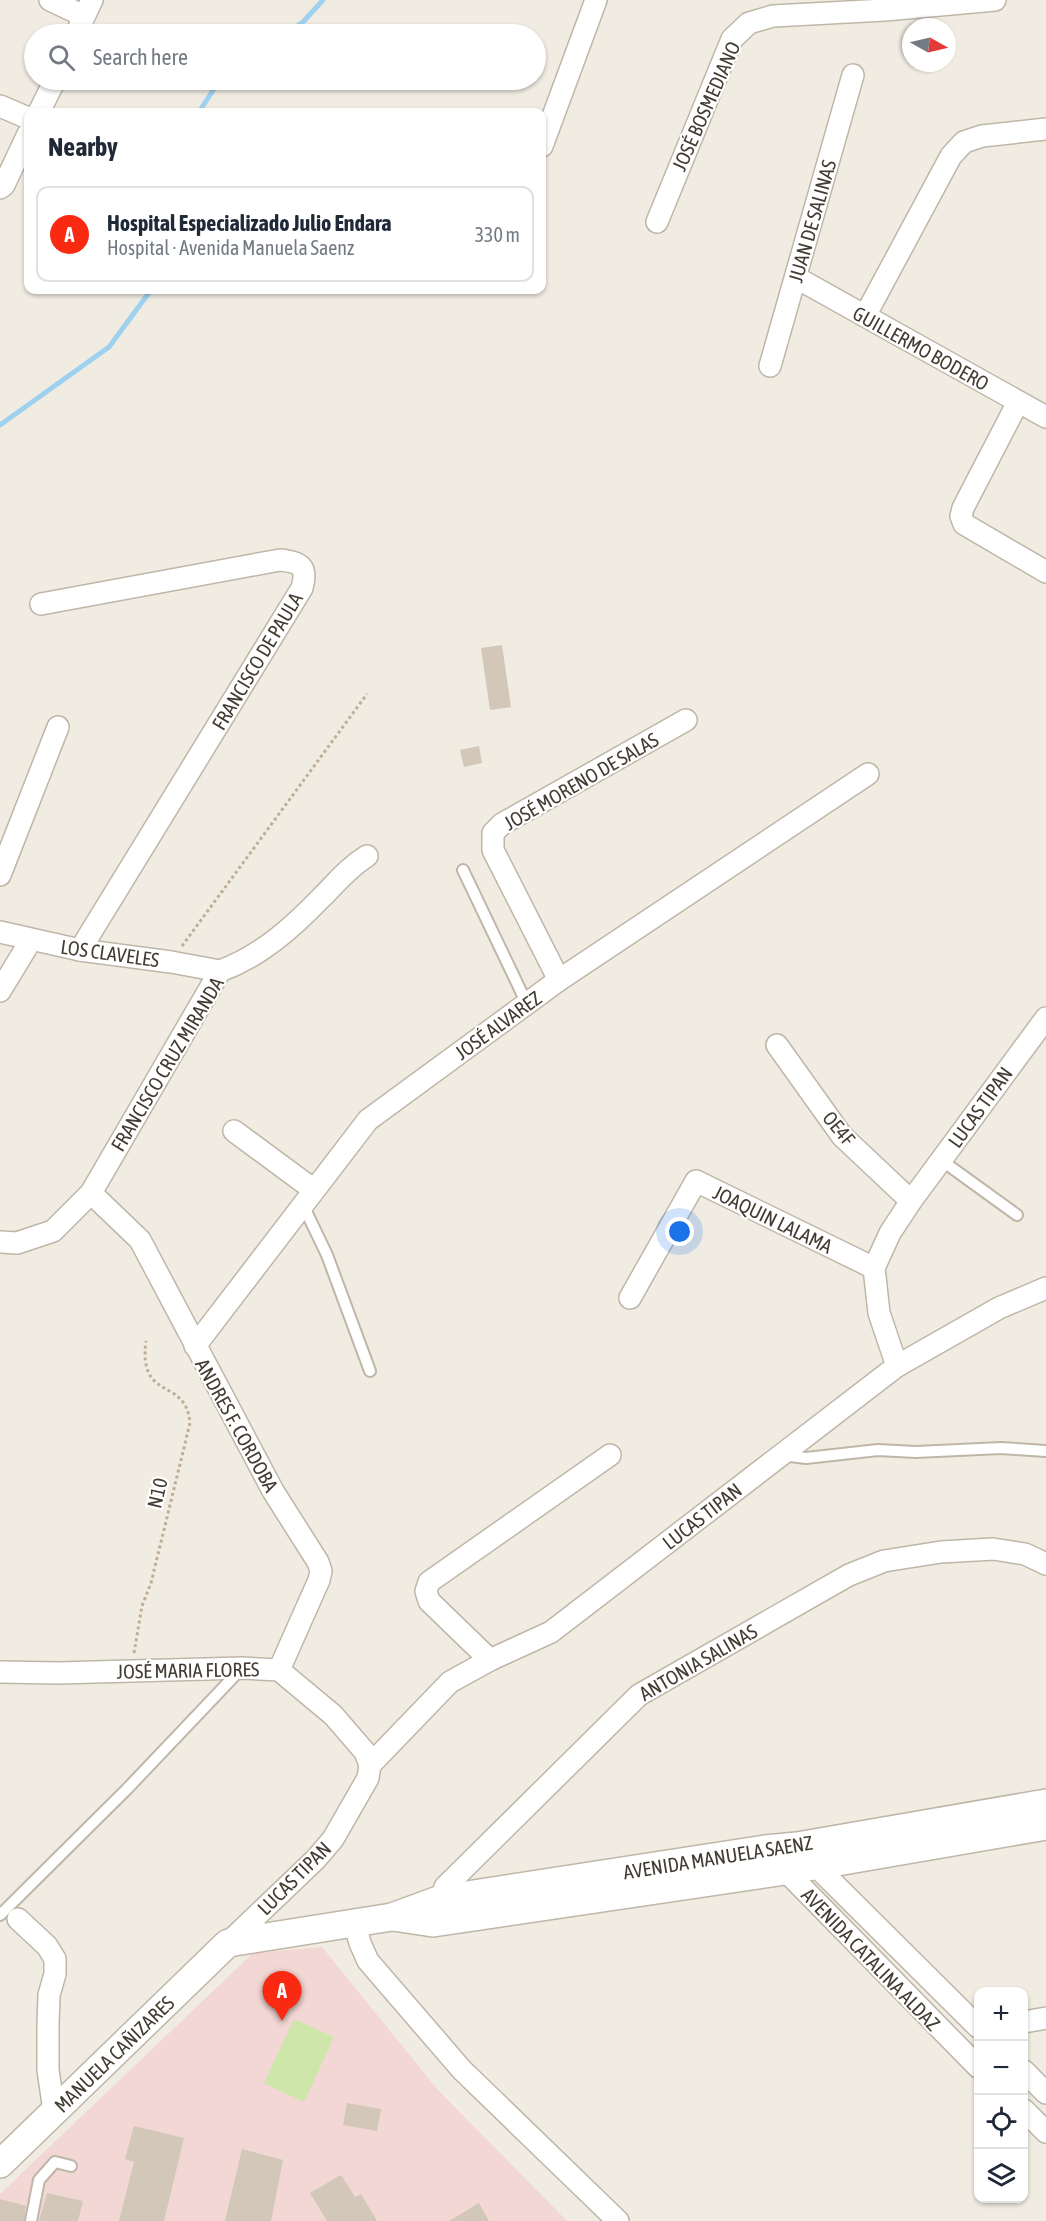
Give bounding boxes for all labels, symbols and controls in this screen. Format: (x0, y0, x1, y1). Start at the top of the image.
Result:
north arrow (902, 18, 956, 72)
search box (24, 24, 546, 90)
street label: JOSÉ BOSMEDIANO (667, 38, 745, 174)
icon: search (45, 41, 78, 74)
text: Search here (93, 44, 188, 70)
text: Nearby (48, 132, 118, 162)
street label: JUAN DE SALINAS (784, 157, 840, 285)
text: Hospital Especializado Julio Endara (107, 210, 391, 236)
text: A (65, 223, 74, 246)
text: 330 m (475, 223, 520, 246)
text: Hospital · Avenida Manuela Saenz (107, 236, 354, 259)
street label: GUILLERMO BODERO (849, 301, 993, 395)
street label: FRANCISCO DE PAULA (207, 588, 307, 734)
street label: JOSÉ MORENO DE SALAS (500, 727, 662, 835)
street label: LOS CLAVELES (59, 935, 161, 971)
street label: FRANCISCO CRUZ MIRANDA (106, 973, 228, 1155)
street label: JOSÉ ALVAREZ (450, 986, 546, 1064)
street label: LUCAS TIPAN (943, 1062, 1017, 1152)
street label: OE4F (818, 1106, 860, 1150)
street label: JOAQUIN LALAMA (710, 1180, 836, 1258)
your location (665, 1217, 694, 1246)
street label: ANDRES F. CORDOBA (191, 1355, 283, 1496)
street label: N10 (142, 1476, 172, 1510)
street label: LUCAS TIPAN (658, 1478, 746, 1554)
street label: ANTONIA SALINAS (635, 1619, 761, 1705)
street label: JOSÉ MARIA FLORES (117, 1657, 259, 1683)
street label: AVENIDA MANUELA SAENZ (622, 1831, 814, 1883)
street label: LUCAS TIPAN (253, 1837, 335, 1919)
street label: AVENIDA CATALINA ALDAZ (797, 1883, 945, 2035)
pin: A (262, 1972, 302, 2021)
map controls (974, 1987, 1028, 2203)
button: + (974, 1987, 1028, 2041)
street label: MANUELA CAÑIZARES (50, 1991, 178, 2117)
button: − (974, 2041, 1028, 2095)
button: locate (974, 2095, 1028, 2149)
button: layers (974, 2149, 1028, 2203)

